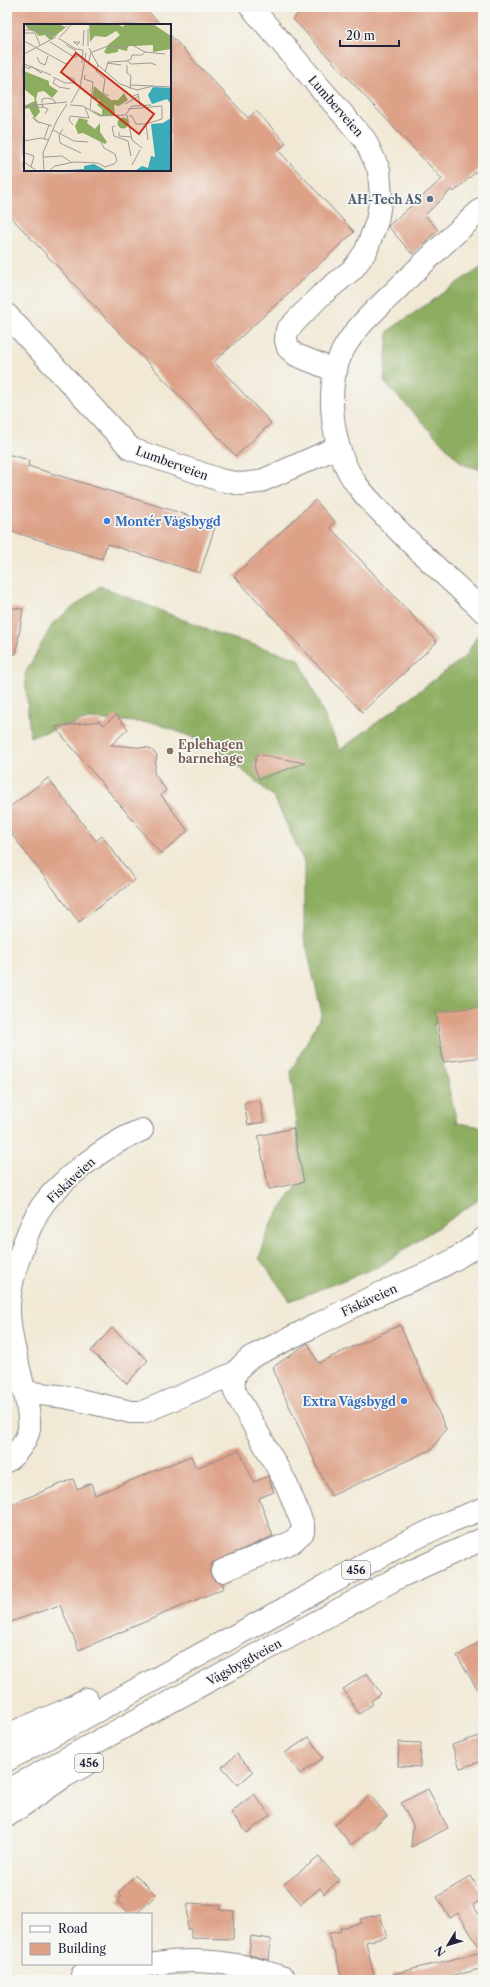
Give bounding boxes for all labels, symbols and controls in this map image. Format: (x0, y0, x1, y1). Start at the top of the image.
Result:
scale bar (340, 22, 399, 48)
inset map (24, 24, 171, 171)
text: 20 m (346, 28, 375, 43)
street label: Lumberveien (305, 72, 367, 140)
place label: AH-Tech AS (347, 192, 422, 207)
marker: AH-Tech AS (425, 194, 435, 204)
street label: Lumberveien (134, 443, 211, 483)
place label: Montér Vågsbygd (115, 514, 221, 529)
marker: Montér Vågsbygd (102, 516, 112, 526)
place label: Eplehagen barnehage (177, 737, 244, 766)
marker: Eplehagen barnehage (165, 746, 175, 756)
street label: Fiskåveien (44, 1154, 98, 1206)
street label: Fiskåveien (339, 1280, 400, 1320)
place label: Extra Vågsbygd (302, 1394, 396, 1409)
marker: Extra Vågsbygd (399, 1396, 409, 1406)
road number: 456 (342, 1561, 370, 1579)
street label: Vågsbygdveien (203, 1635, 284, 1689)
road number: 456 (75, 1754, 103, 1772)
legend (22, 1913, 152, 1965)
text: Road (58, 1921, 88, 1936)
north arrow (428, 1925, 468, 1965)
text: Building (58, 1941, 106, 1956)
text: N (431, 1943, 449, 1959)

